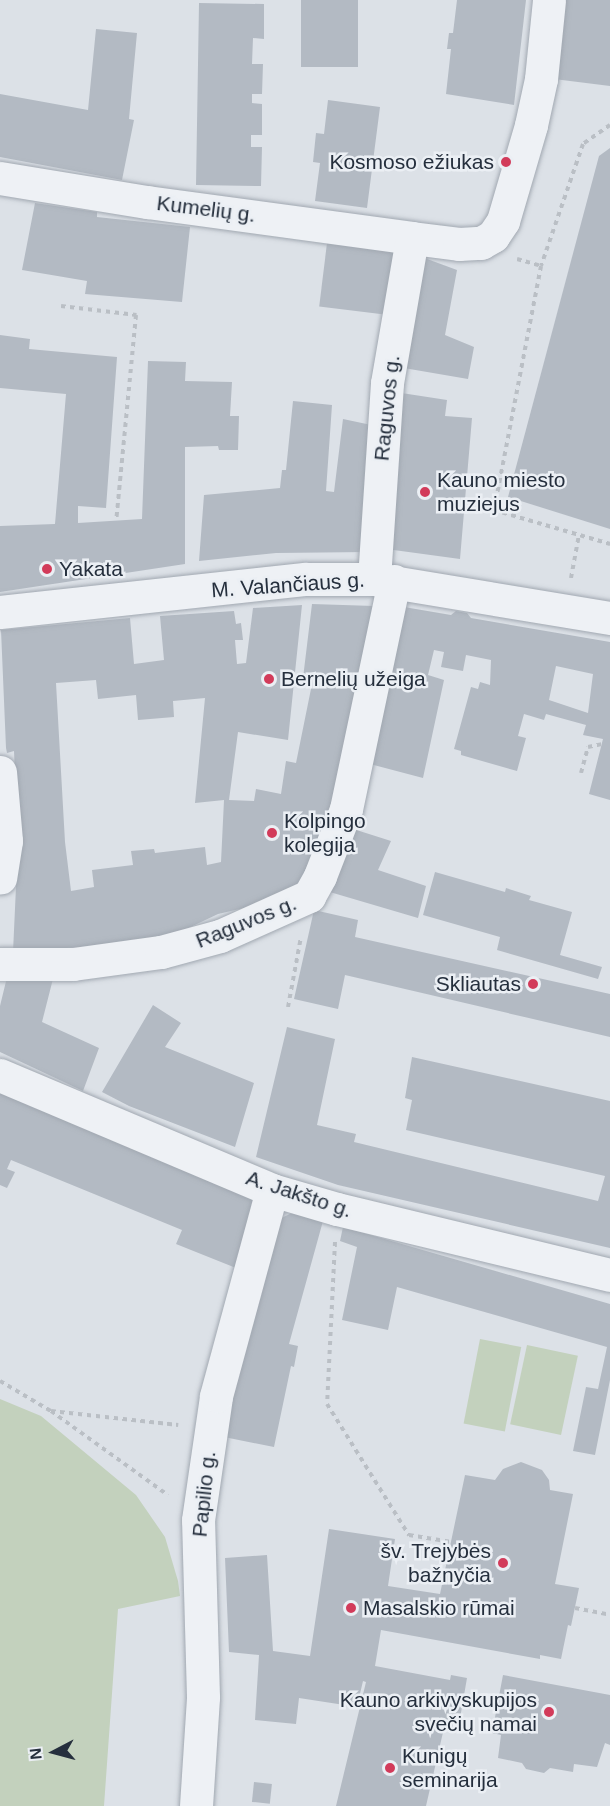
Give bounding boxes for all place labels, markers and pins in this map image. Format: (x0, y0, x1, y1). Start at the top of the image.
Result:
place label: Kosmoso ežiukas (329, 149, 494, 175)
marker: Kosmoso ežiukas (499, 155, 513, 169)
place label: Kauno miesto muziejus (437, 467, 565, 517)
marker: Kauno miesto muziejus (418, 485, 432, 499)
place label: Yakata (59, 556, 123, 582)
marker: Yakata (40, 562, 54, 576)
place label: Bernelių užeiga (281, 666, 426, 692)
marker: Bernelių užeiga (262, 672, 276, 686)
place label: Kolpingo kolegija (284, 808, 366, 858)
marker: Kolpingo kolegija (265, 826, 279, 840)
place label: Skliautas (436, 971, 521, 997)
marker: Skliautas (526, 977, 540, 991)
place label: šv. Trejybės bažnyčia (380, 1538, 491, 1588)
marker: šv. Trejybės bažnyčia (496, 1556, 510, 1570)
place label: Masalskio rūmai (363, 1595, 515, 1621)
marker: Masalskio rūmai (344, 1601, 358, 1615)
place label: Kauno arkivyskupijos svečių namai (340, 1687, 537, 1737)
marker: Kauno arkivyskupijos svečių namai (542, 1705, 556, 1719)
place label: Kunigų seminarija (402, 1743, 498, 1793)
marker: Kunigų seminarija (383, 1761, 397, 1775)

